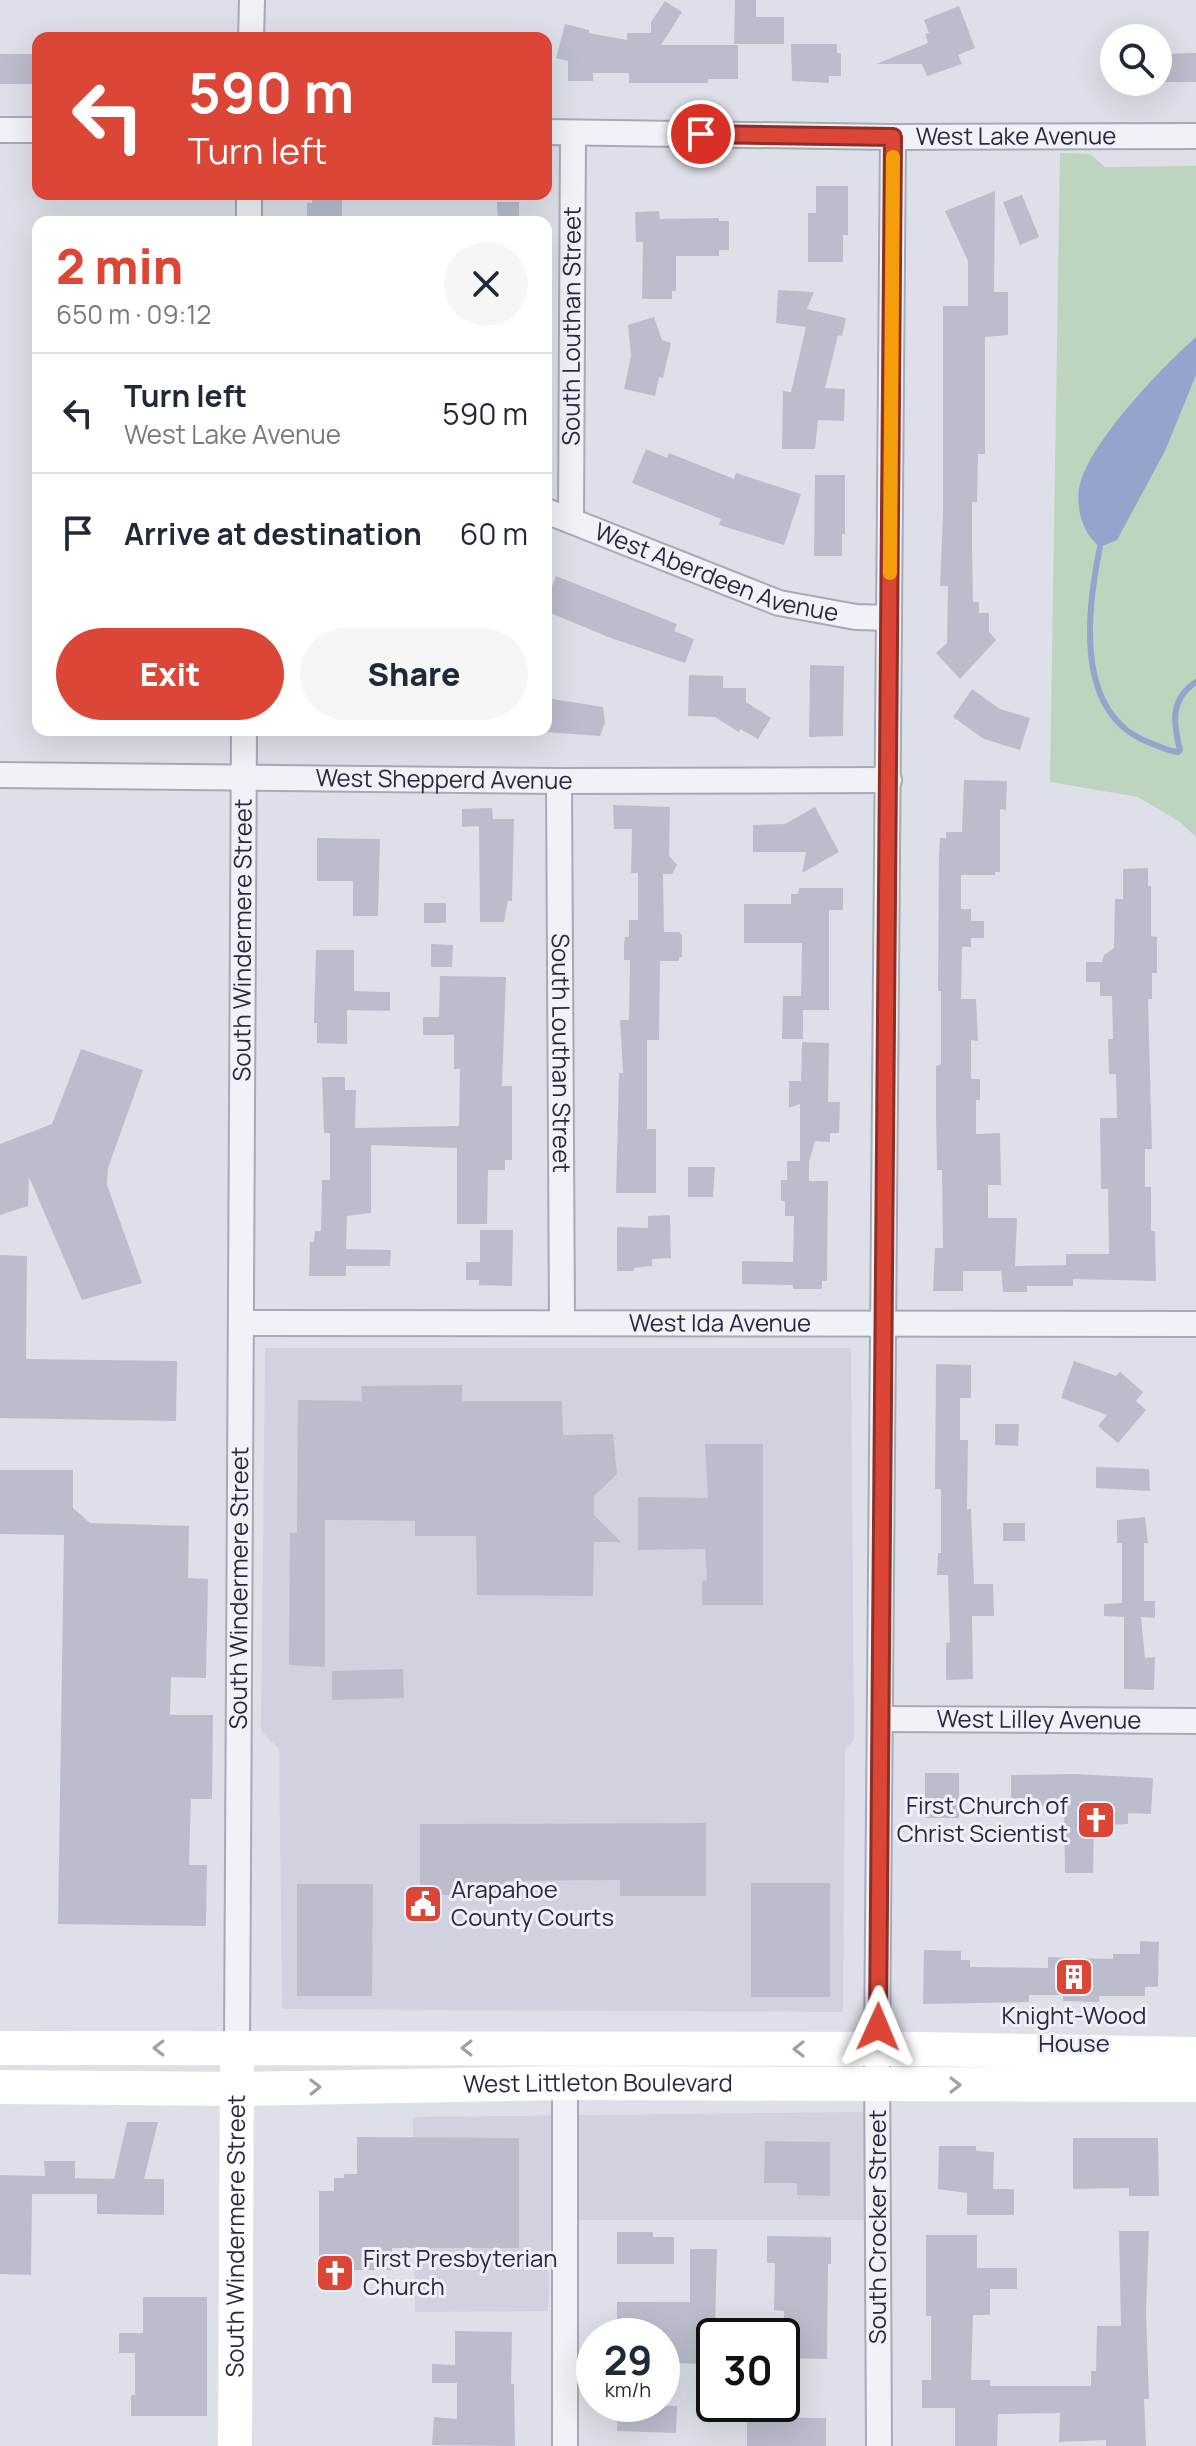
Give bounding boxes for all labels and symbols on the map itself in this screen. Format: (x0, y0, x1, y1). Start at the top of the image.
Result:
pin (667, 100, 735, 168)
street label: West Lake Avenue (916, 118, 1116, 152)
street label: South Louthan Street (553, 206, 588, 446)
street label: West Aberdeen Avenue (590, 514, 841, 629)
street label: West Shepperd Avenue (315, 760, 572, 796)
street label: South Windermere Street (224, 799, 259, 1081)
street label: South Louthan Street (545, 933, 579, 1173)
street label: West Ida Avenue (629, 1305, 811, 1339)
street label: South Windermere Street (221, 1447, 255, 1729)
street label: West Lilley Avenue (937, 1701, 1141, 1736)
place label: First Church of Christ Scientist (897, 1788, 1068, 1849)
church icon: First Church of Christ Scientist (1075, 1799, 1117, 1841)
place label: Arapahoe County Courts (451, 1872, 614, 1933)
public building icon: Arapahoe County Courts (402, 1883, 444, 1925)
building icon: Knight-Wood House (1053, 1956, 1095, 1998)
position arrow (836, 1985, 920, 2069)
place label: Knight-Wood House (1002, 1998, 1146, 2059)
one-way arrow (152, 2039, 165, 2057)
one-way arrow (460, 2039, 473, 2057)
one-way arrow (792, 2040, 805, 2058)
street label: West Littleton Boulevard (463, 2065, 733, 2100)
one-way arrow (949, 2076, 962, 2094)
one-way arrow (309, 2078, 322, 2096)
street label: South Windermere Street (217, 2095, 252, 2377)
street label: South Crocker Street (860, 2110, 893, 2344)
place label: First Presbyterian Church (363, 2241, 558, 2302)
church icon: First Presbyterian Church (314, 2252, 356, 2294)
speed limit sign: 30 (696, 2318, 800, 2422)

